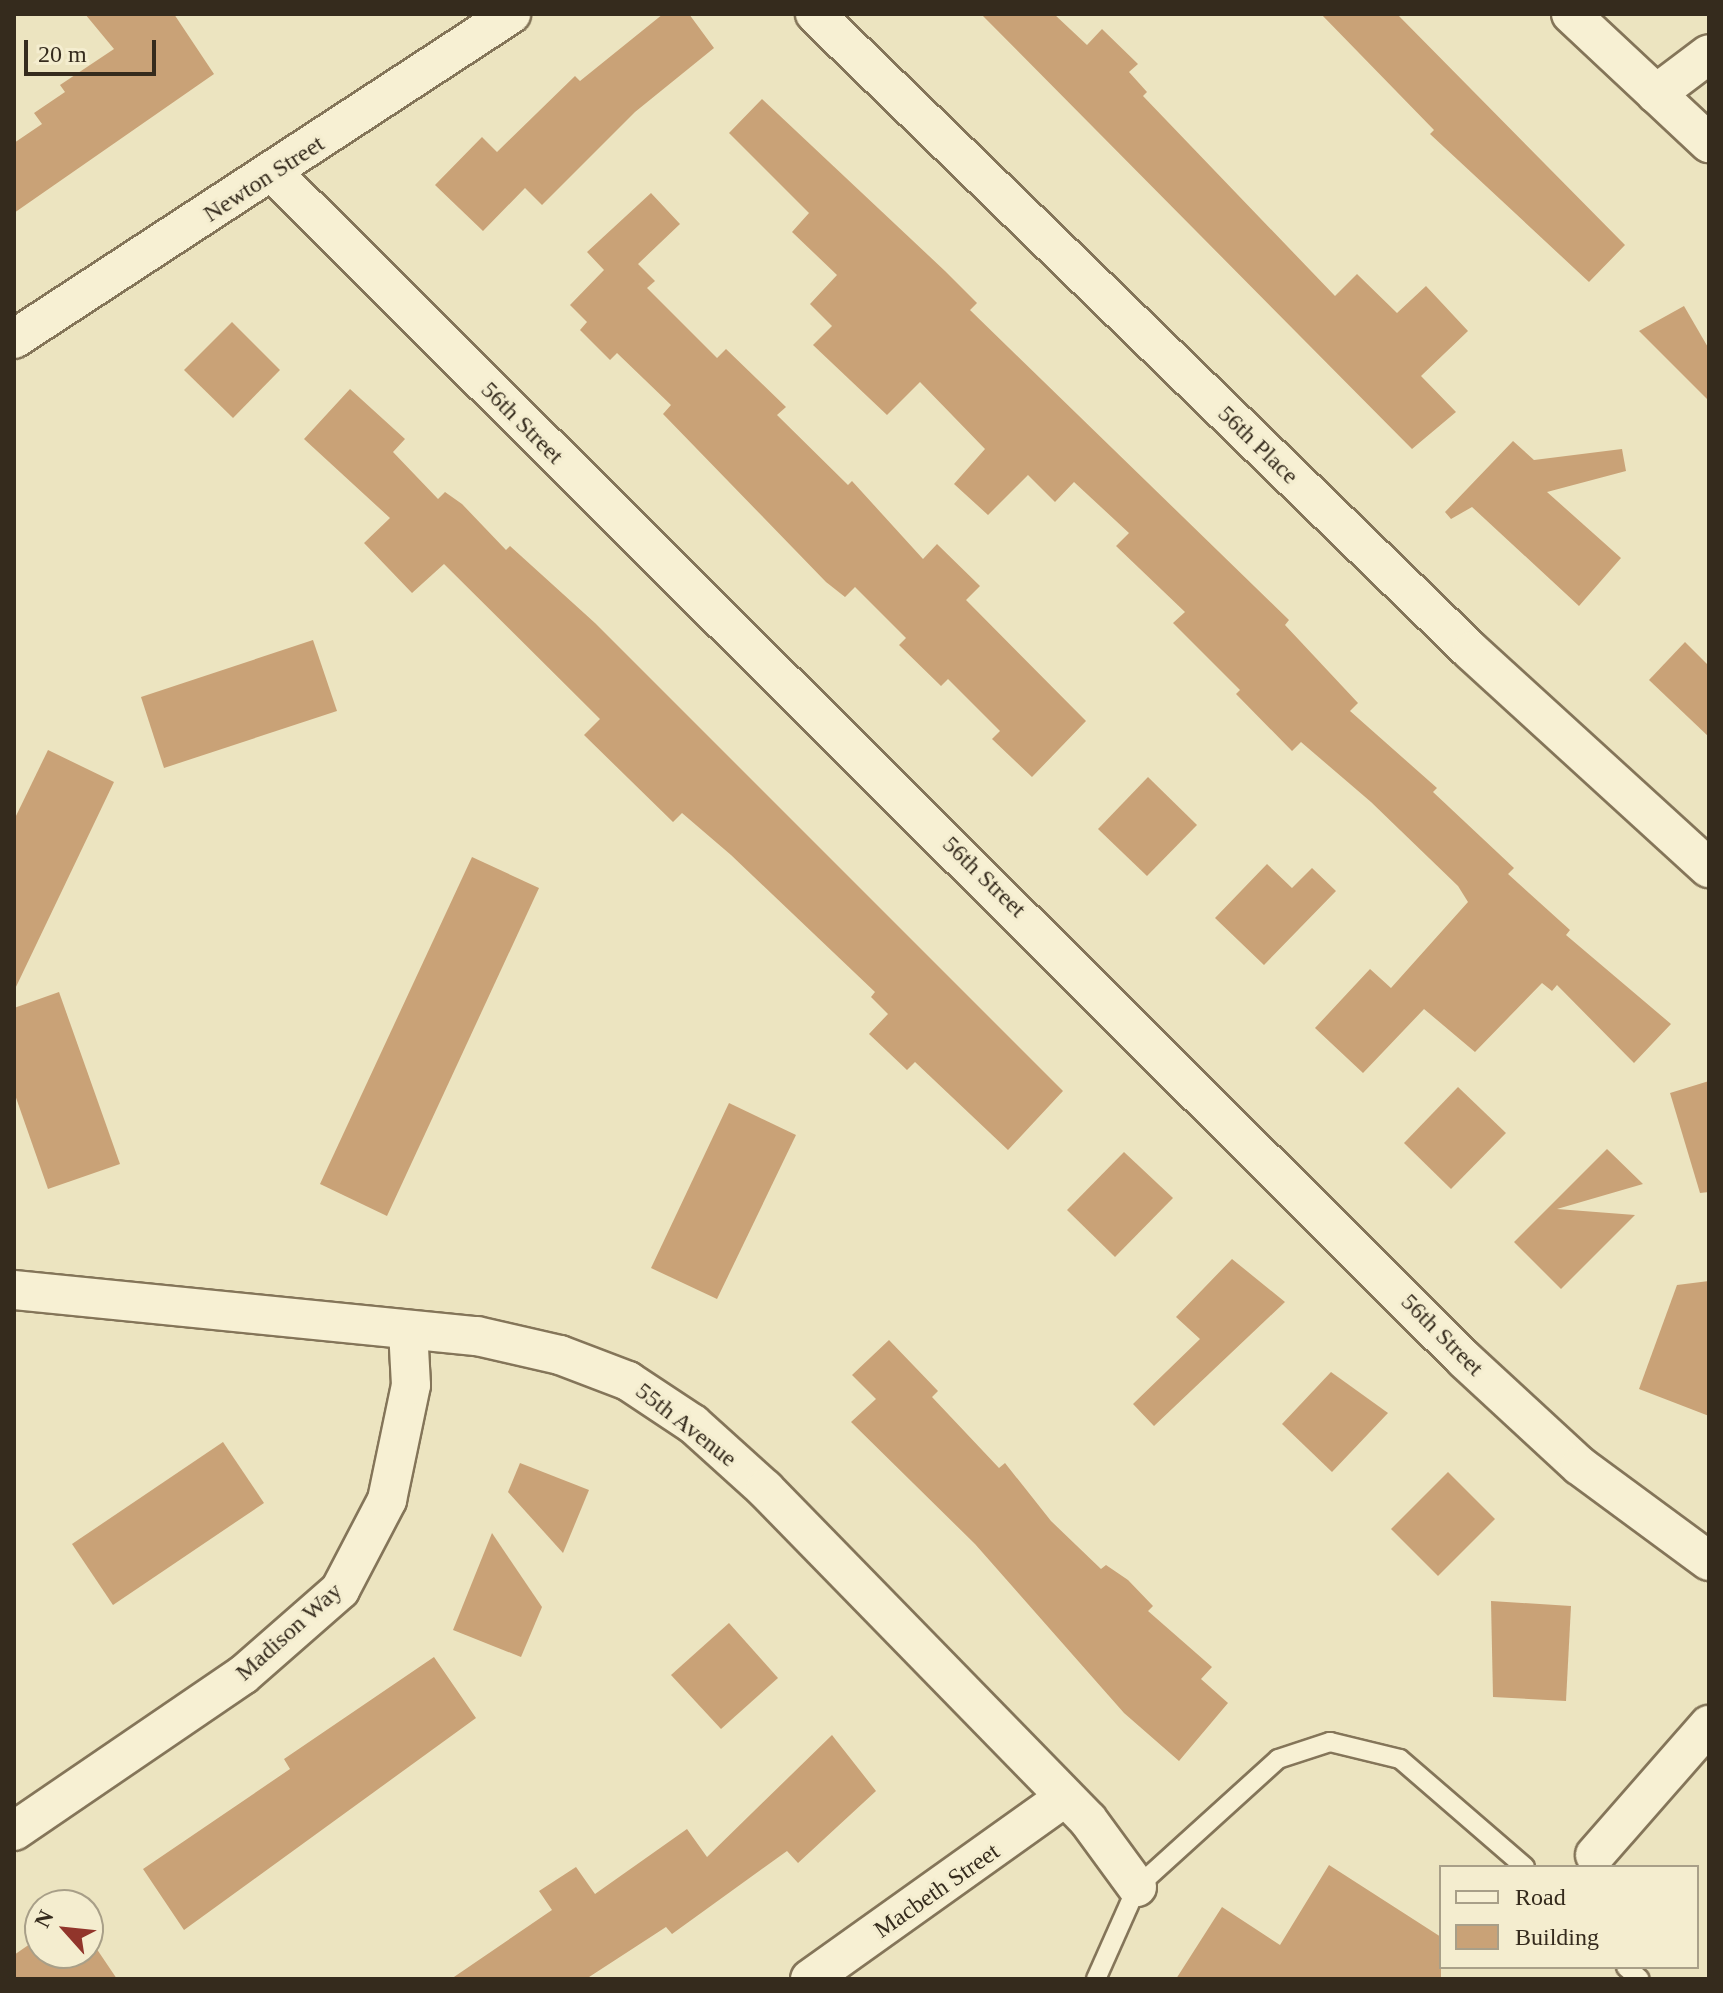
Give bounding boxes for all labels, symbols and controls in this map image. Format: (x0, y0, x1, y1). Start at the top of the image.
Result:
scale bar (28, 24, 160, 74)
text: 20 m (38, 41, 87, 67)
street label: Newton Street (198, 129, 330, 229)
street label: 56th Street (475, 376, 569, 470)
street label: 56th Place (1212, 400, 1304, 490)
street label: 56th Street (936, 830, 1032, 924)
street label: 56th Street (1395, 1288, 1489, 1382)
street label: 55th Avenue (629, 1376, 743, 1474)
street label: Madison Way (230, 1577, 348, 1687)
street label: Macbeth Street (869, 1837, 1005, 1945)
legend (1439, 1865, 1699, 1969)
text: Road (1515, 1884, 1566, 1910)
north arrow (24, 1889, 104, 1969)
text: N (29, 1906, 59, 1932)
text: Building (1515, 1924, 1599, 1950)

